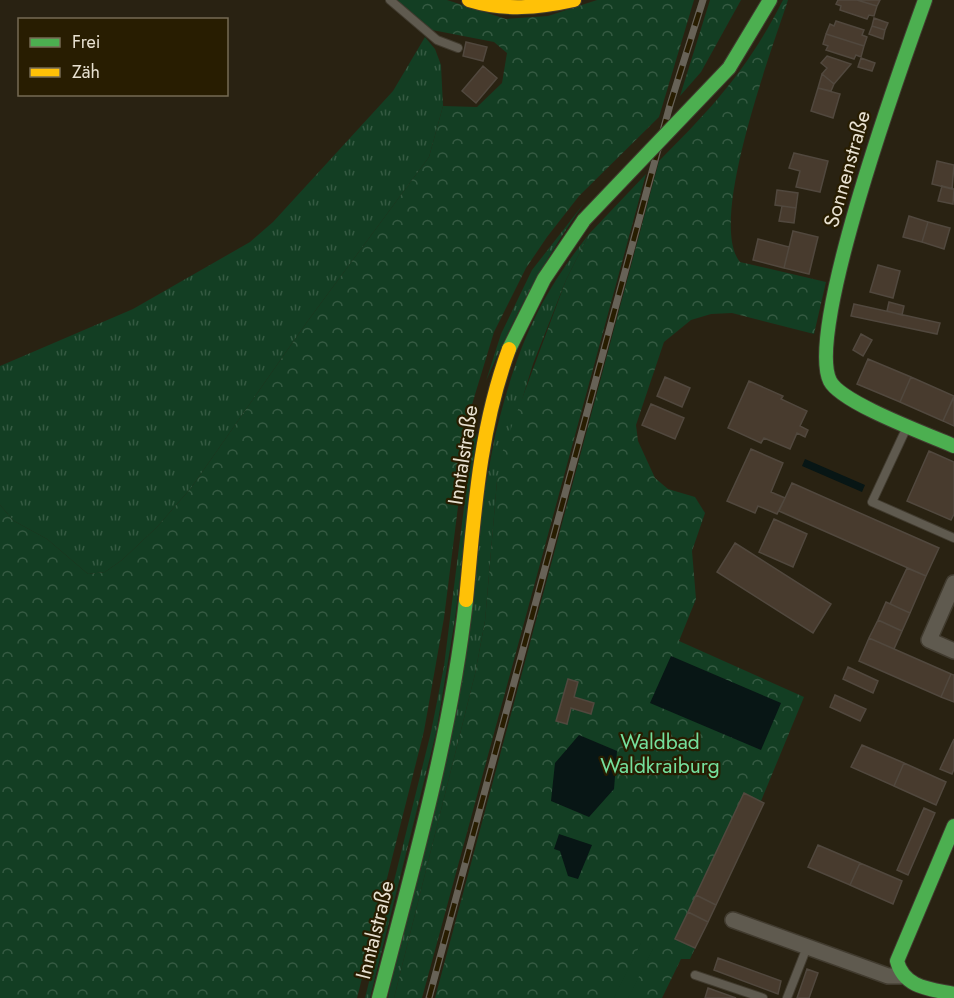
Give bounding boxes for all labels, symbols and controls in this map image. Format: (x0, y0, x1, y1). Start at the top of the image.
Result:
legend (18, 18, 228, 96)
text: Frei (72, 29, 101, 55)
text: Zäh (72, 59, 100, 85)
street label: Sonnenstraße (816, 107, 878, 231)
street label: Inntalstraße (440, 403, 486, 507)
park label: Waldbad Waldkraiburg (600, 727, 720, 781)
street label: Inntalstraße (348, 877, 402, 982)

